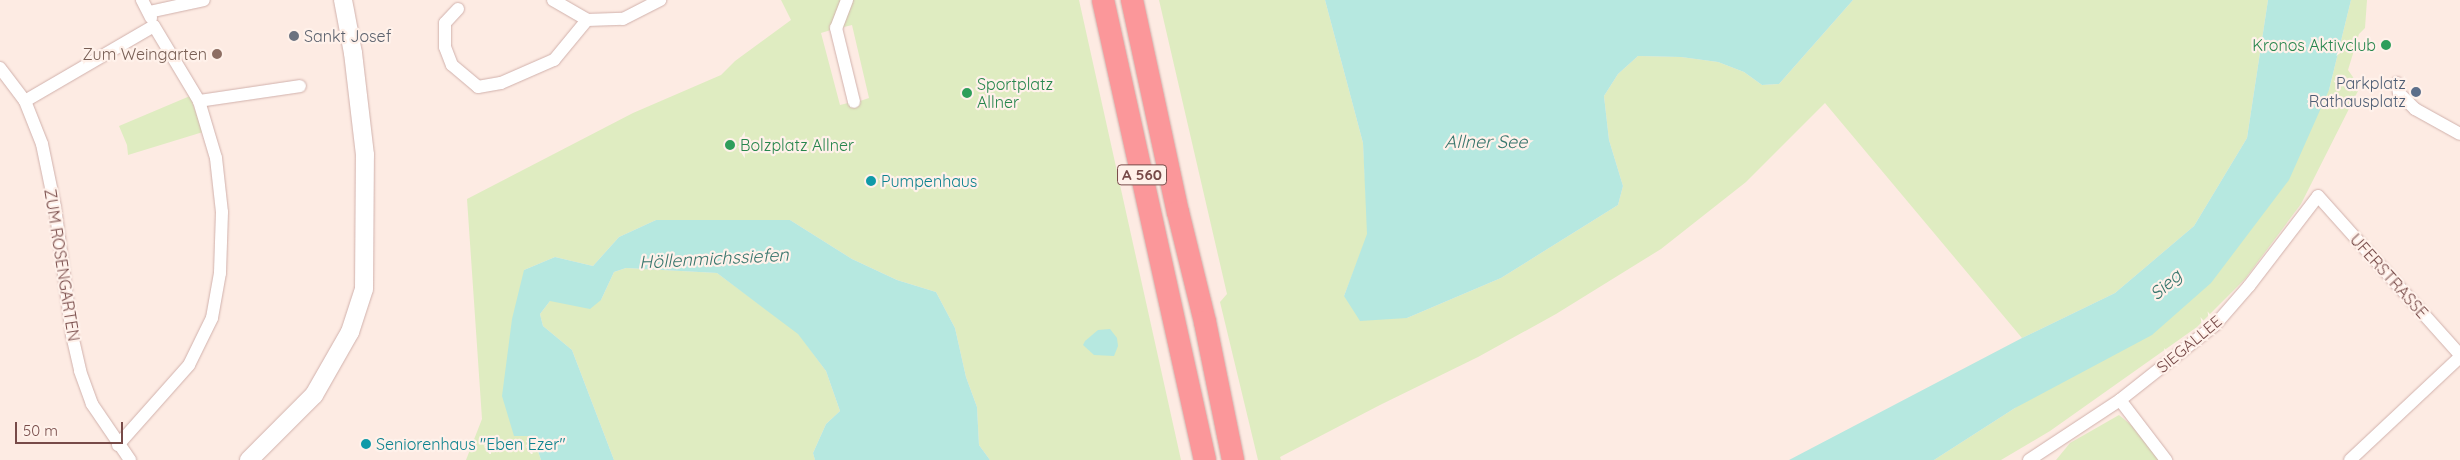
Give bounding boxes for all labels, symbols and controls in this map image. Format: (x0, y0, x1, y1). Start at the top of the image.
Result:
place label: Sankt Josef (304, 26, 391, 46)
marker: Sankt Josef (288, 30, 300, 42)
place label: Kronos Aktivclub (2252, 35, 2376, 55)
marker: Kronos Aktivclub (2380, 39, 2392, 51)
place label: Zum Weingarten (82, 44, 207, 64)
marker: Zum Weingarten (211, 48, 223, 60)
place label: Parkplatz Rathausplatz (2309, 73, 2406, 111)
place label: Sportplatz Allner (977, 74, 1053, 112)
marker: Parkplatz Rathausplatz (2410, 86, 2422, 98)
marker: Sportplatz Allner (961, 87, 973, 99)
water label: Allner See (1445, 131, 1527, 153)
place label: Bolzplatz Allner (740, 135, 854, 155)
marker: Bolzplatz Allner (724, 139, 736, 151)
road number: A 560 (1117, 162, 1167, 188)
place label: Pumpenhaus (881, 171, 977, 191)
marker: Pumpenhaus (865, 175, 877, 187)
street label: ZUM ROSENGARTEN (40, 187, 84, 343)
street label: UFERSTRASSE (2346, 230, 2432, 322)
water label: Höllenmichssiefen (639, 244, 789, 274)
water label: Sieg (2146, 265, 2186, 305)
street label: SIEGALLEE (2153, 311, 2225, 377)
scale bar (18, 412, 125, 444)
text: 50 m (23, 421, 58, 440)
place label: Seniorenhaus "Eben Ezer" (376, 434, 566, 454)
marker: Seniorenhaus "Eben Ezer" (360, 438, 372, 450)

